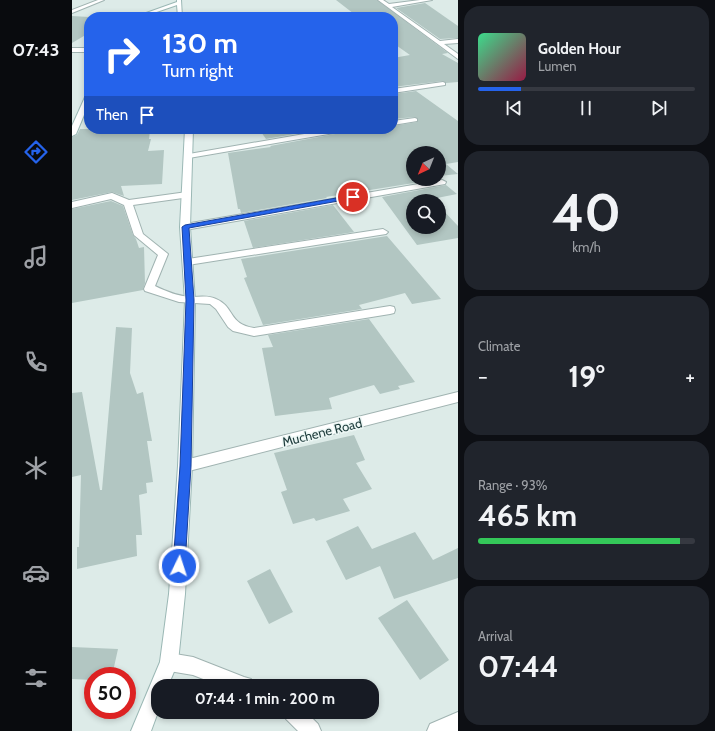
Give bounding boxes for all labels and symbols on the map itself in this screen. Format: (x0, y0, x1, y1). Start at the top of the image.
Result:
north arrow (406, 146, 446, 186)
pin (336, 180, 370, 214)
street label: Muchene Road (280, 414, 364, 450)
position arrow (158, 545, 200, 587)
speed limit sign: 50 (84, 667, 136, 719)

